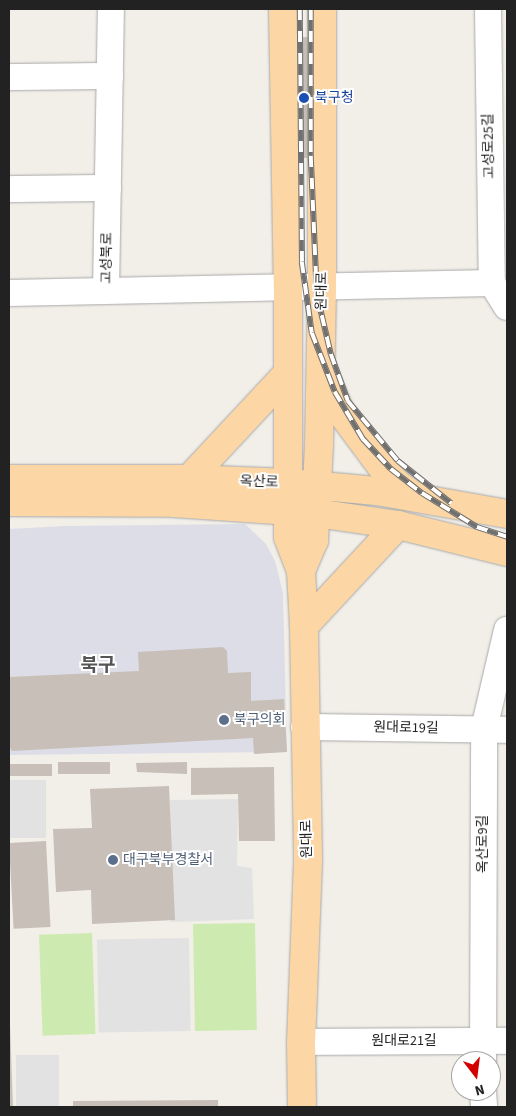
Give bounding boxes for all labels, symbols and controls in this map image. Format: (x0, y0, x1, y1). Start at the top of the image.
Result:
place label: 북구청 (315, 90, 354, 106)
marker: 북구청 (297, 91, 311, 105)
street label: 고성로25길 (480, 113, 498, 179)
street label: 고성북로 (98, 232, 116, 284)
street label: 원대로 (313, 272, 331, 310)
street label: 옥산로 (239, 473, 279, 491)
district label: 북구 (81, 655, 115, 677)
place label: 북구의회 (234, 712, 286, 728)
marker: 북구의회 (218, 714, 230, 726)
street label: 원대로19길 (373, 719, 439, 737)
street label: 옥산로9길 (475, 815, 491, 873)
street label: 원대로 (298, 820, 316, 858)
place label: 대구북부경찰서 (123, 852, 213, 868)
marker: 대구북부경찰서 (107, 854, 119, 866)
street label: 원대로21길 (371, 1033, 437, 1049)
north arrow (451, 1051, 501, 1101)
text: N (473, 1079, 487, 1100)

